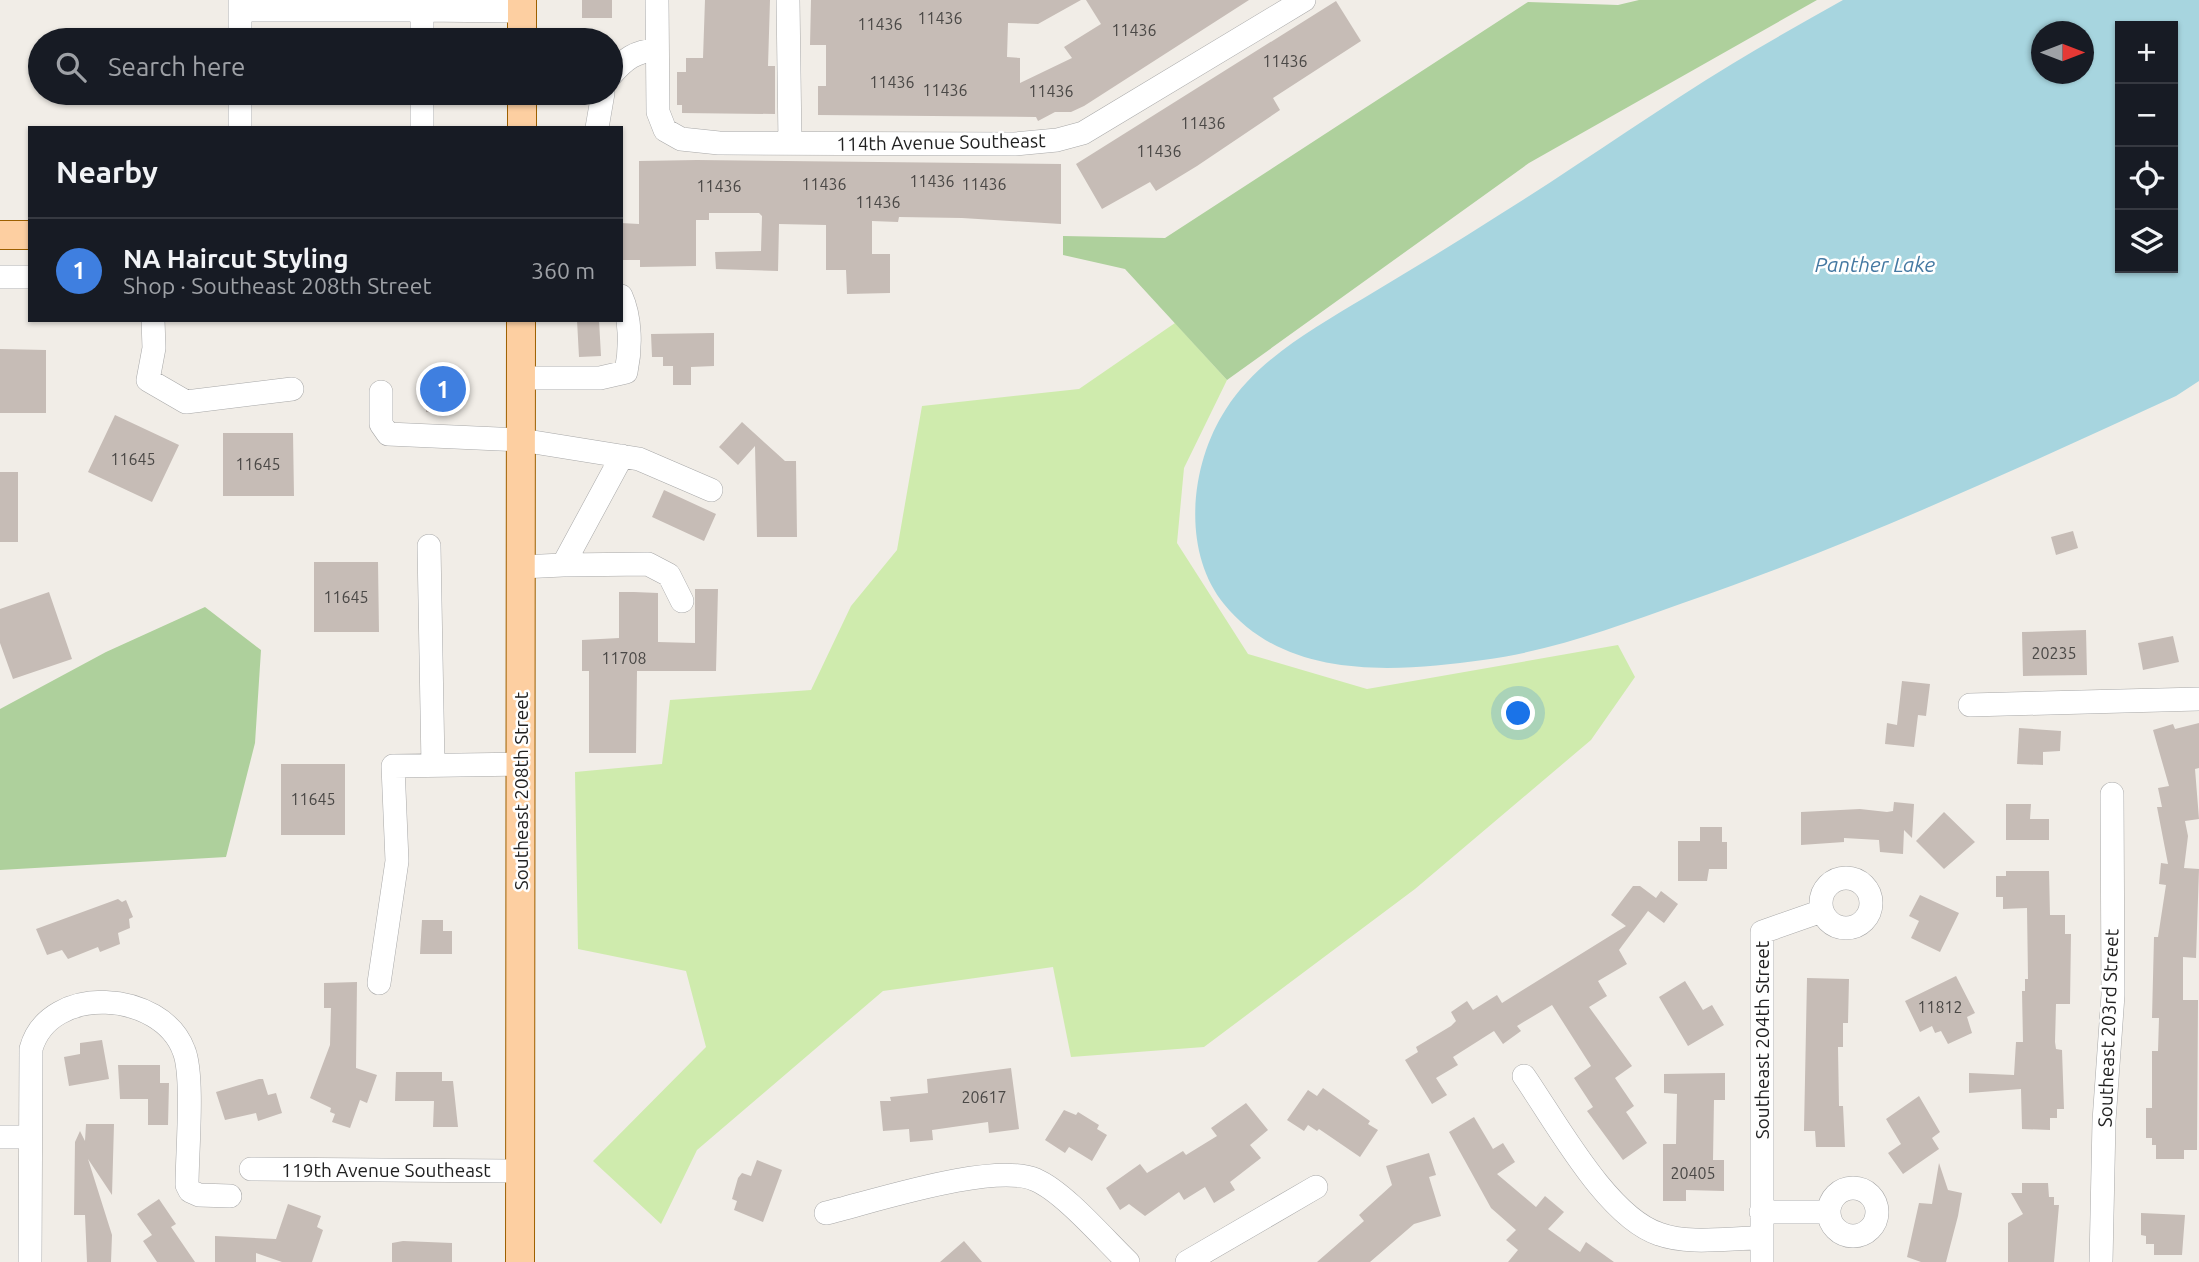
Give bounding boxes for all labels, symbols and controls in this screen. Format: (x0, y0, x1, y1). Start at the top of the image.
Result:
house number: 11436 (917, 9, 963, 27)
house number: 11436 (857, 15, 903, 33)
house number: 11436 (1111, 21, 1157, 39)
north arrow (2031, 21, 2094, 84)
map controls (2115, 21, 2178, 273)
button: + (2115, 21, 2178, 84)
search box (28, 28, 623, 105)
icon: search (52, 48, 90, 86)
text: Search here (108, 52, 245, 81)
house number: 11436 (1262, 52, 1308, 70)
house number: 11436 (869, 73, 915, 91)
house number: 11436 (922, 81, 968, 99)
house number: 11436 (1028, 82, 1074, 100)
button: − (2115, 84, 2178, 147)
house number: 11436 (1180, 114, 1226, 132)
street label: 114th Avenue Southeast (836, 129, 1046, 155)
house number: 11436 (1136, 142, 1182, 160)
button: locate (2115, 147, 2178, 210)
text: Nearby (56, 155, 158, 189)
house number: 11436 (909, 172, 955, 190)
house number: 11436 (801, 175, 847, 193)
house number: 11436 (961, 175, 1007, 193)
house number: 11436 (696, 177, 742, 195)
house number: 11436 (855, 193, 901, 211)
button: layers (2115, 210, 2178, 273)
text: NA Haircut Styling (123, 244, 348, 273)
water label: Panther Lake (1815, 252, 1936, 276)
text: 1 (73, 258, 85, 283)
text: 360 m (531, 258, 595, 283)
text: Shop · Southeast 208th Street (123, 273, 431, 298)
pin: 1 (420, 363, 466, 415)
house number: 11645 (110, 450, 156, 468)
house number: 11645 (235, 455, 281, 473)
house number: 11645 (323, 588, 369, 606)
house number: 20235 (2031, 644, 2077, 662)
house number: 11708 (601, 649, 647, 667)
street label: Southeast 208th Street (510, 691, 532, 890)
your location (1501, 696, 1535, 730)
house number: 11645 (290, 790, 336, 808)
street label: Southeast 203rd Street (2094, 928, 2122, 1128)
street label: Southeast 204th Street (1751, 940, 1773, 1139)
house number: 11812 (1917, 998, 1963, 1016)
house number: 20617 (961, 1088, 1007, 1106)
street label: 119th Avenue Southeast (281, 1159, 491, 1181)
house number: 20405 (1670, 1164, 1716, 1182)

